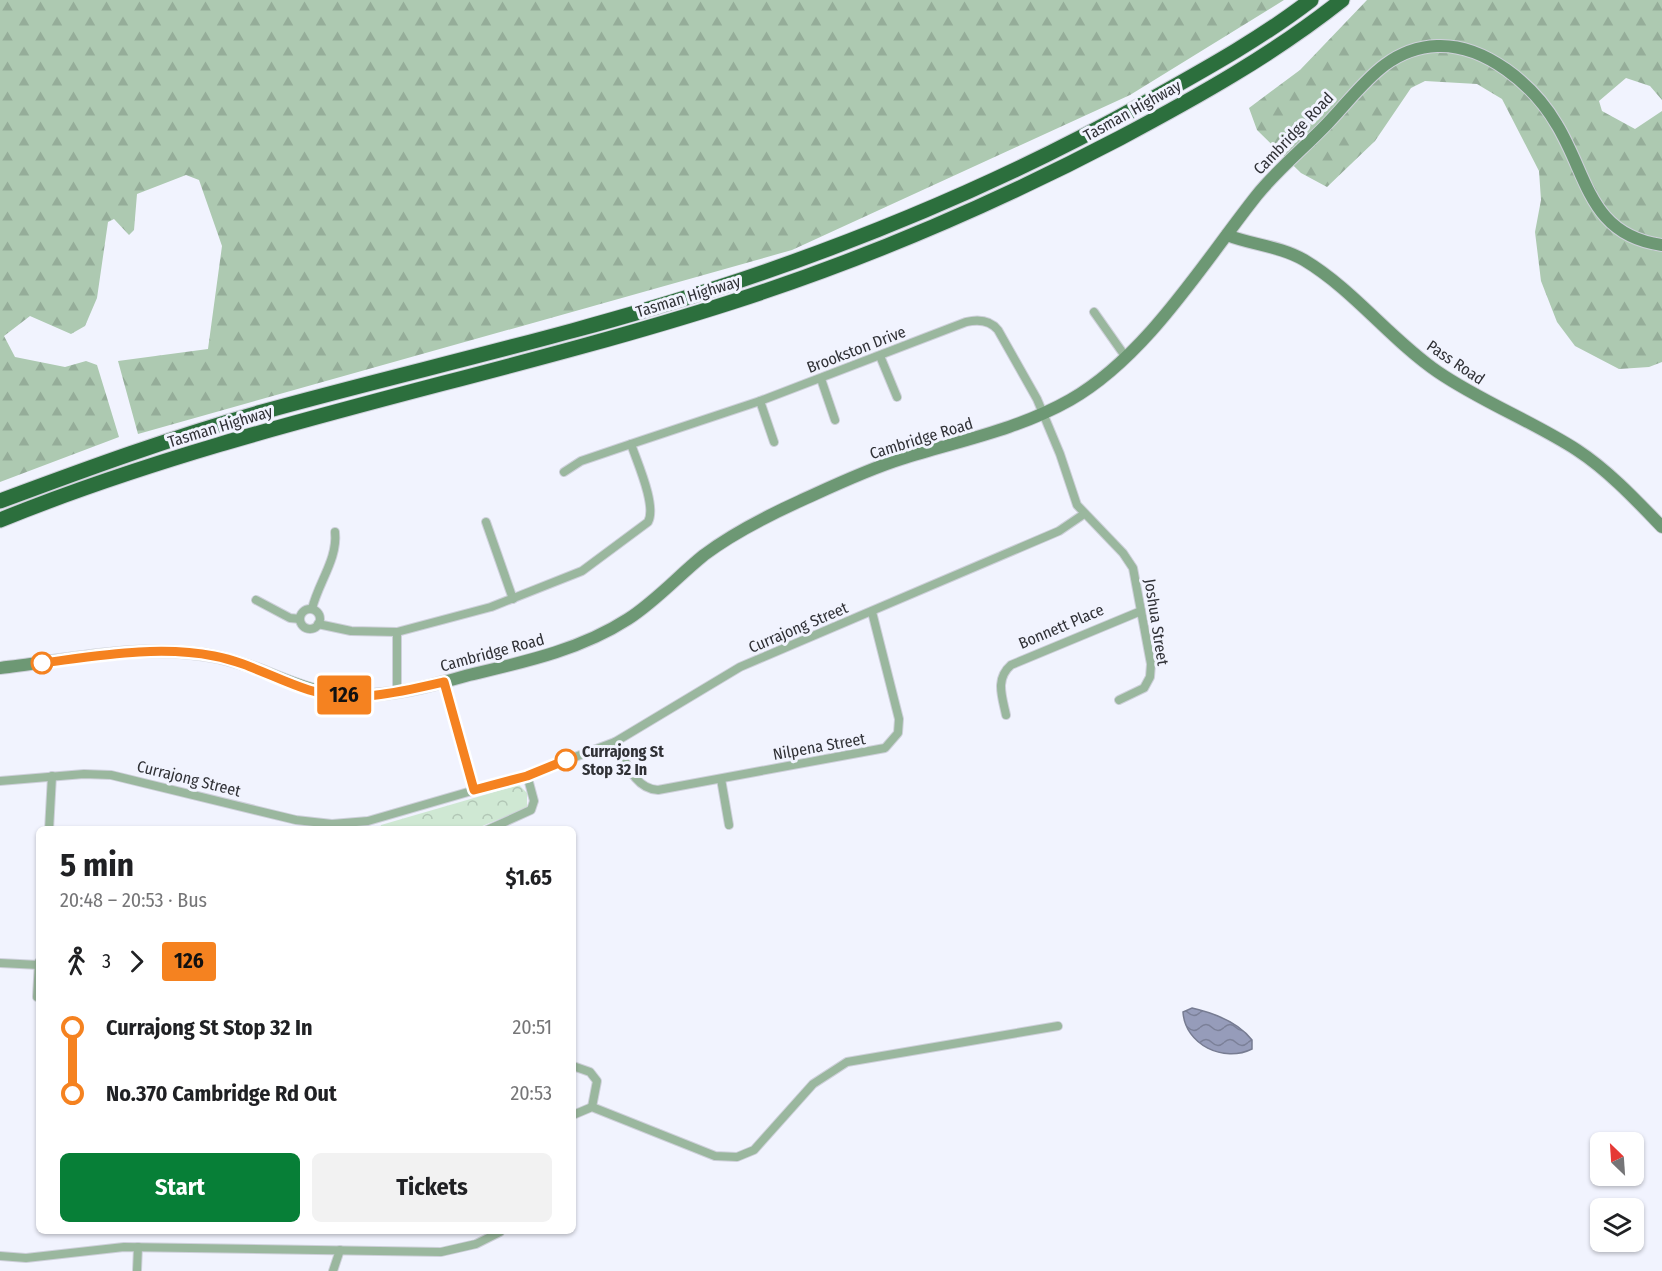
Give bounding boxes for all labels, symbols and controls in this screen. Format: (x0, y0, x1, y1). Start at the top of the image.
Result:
street label: Tasman Highway (1080, 75, 1185, 145)
street label: Cambridge Road (1249, 88, 1337, 178)
street label: Tasman Highway (634, 271, 743, 321)
street label: Brookston Drive (804, 322, 908, 377)
street label: Pass Road (1423, 336, 1488, 389)
street label: Tasman Highway (166, 401, 275, 451)
street label: Cambridge Road (867, 414, 975, 463)
street label: Joshua Street (1140, 577, 1173, 667)
street label: Currajong Street (746, 598, 851, 657)
street label: Bonnett Place (1016, 600, 1107, 653)
street label: Cambridge Road (438, 629, 546, 675)
unlabelled marker (31, 652, 53, 674)
line badge: 126 (310, 676, 379, 714)
text: 126 (329, 682, 359, 708)
street label: Nilpena Street (771, 729, 868, 764)
place label: Currajong St Stop 32 In (582, 742, 664, 779)
marker: Currajong St Stop 32 In (555, 749, 577, 771)
street label: Currajong Street (135, 756, 243, 801)
text: 5 min (60, 845, 134, 885)
text: $1.65 (506, 864, 552, 891)
text: 20:48 – 20:53 · Bus (60, 888, 207, 912)
icon: walk (60, 945, 93, 978)
icon: forward (120, 945, 153, 978)
text: 126 (174, 948, 204, 974)
text: 3 (102, 949, 111, 973)
text: Currajong St Stop 32 In (106, 1014, 312, 1041)
text: 20:51 (512, 1015, 552, 1039)
text: No.370 Cambridge Rd Out (106, 1080, 337, 1107)
text: 20:53 (510, 1081, 552, 1105)
north arrow (1590, 1132, 1644, 1186)
map controls (1590, 1132, 1644, 1252)
button: Start (60, 1153, 300, 1222)
button: Tickets (312, 1153, 552, 1222)
button: layers (1590, 1198, 1644, 1252)

